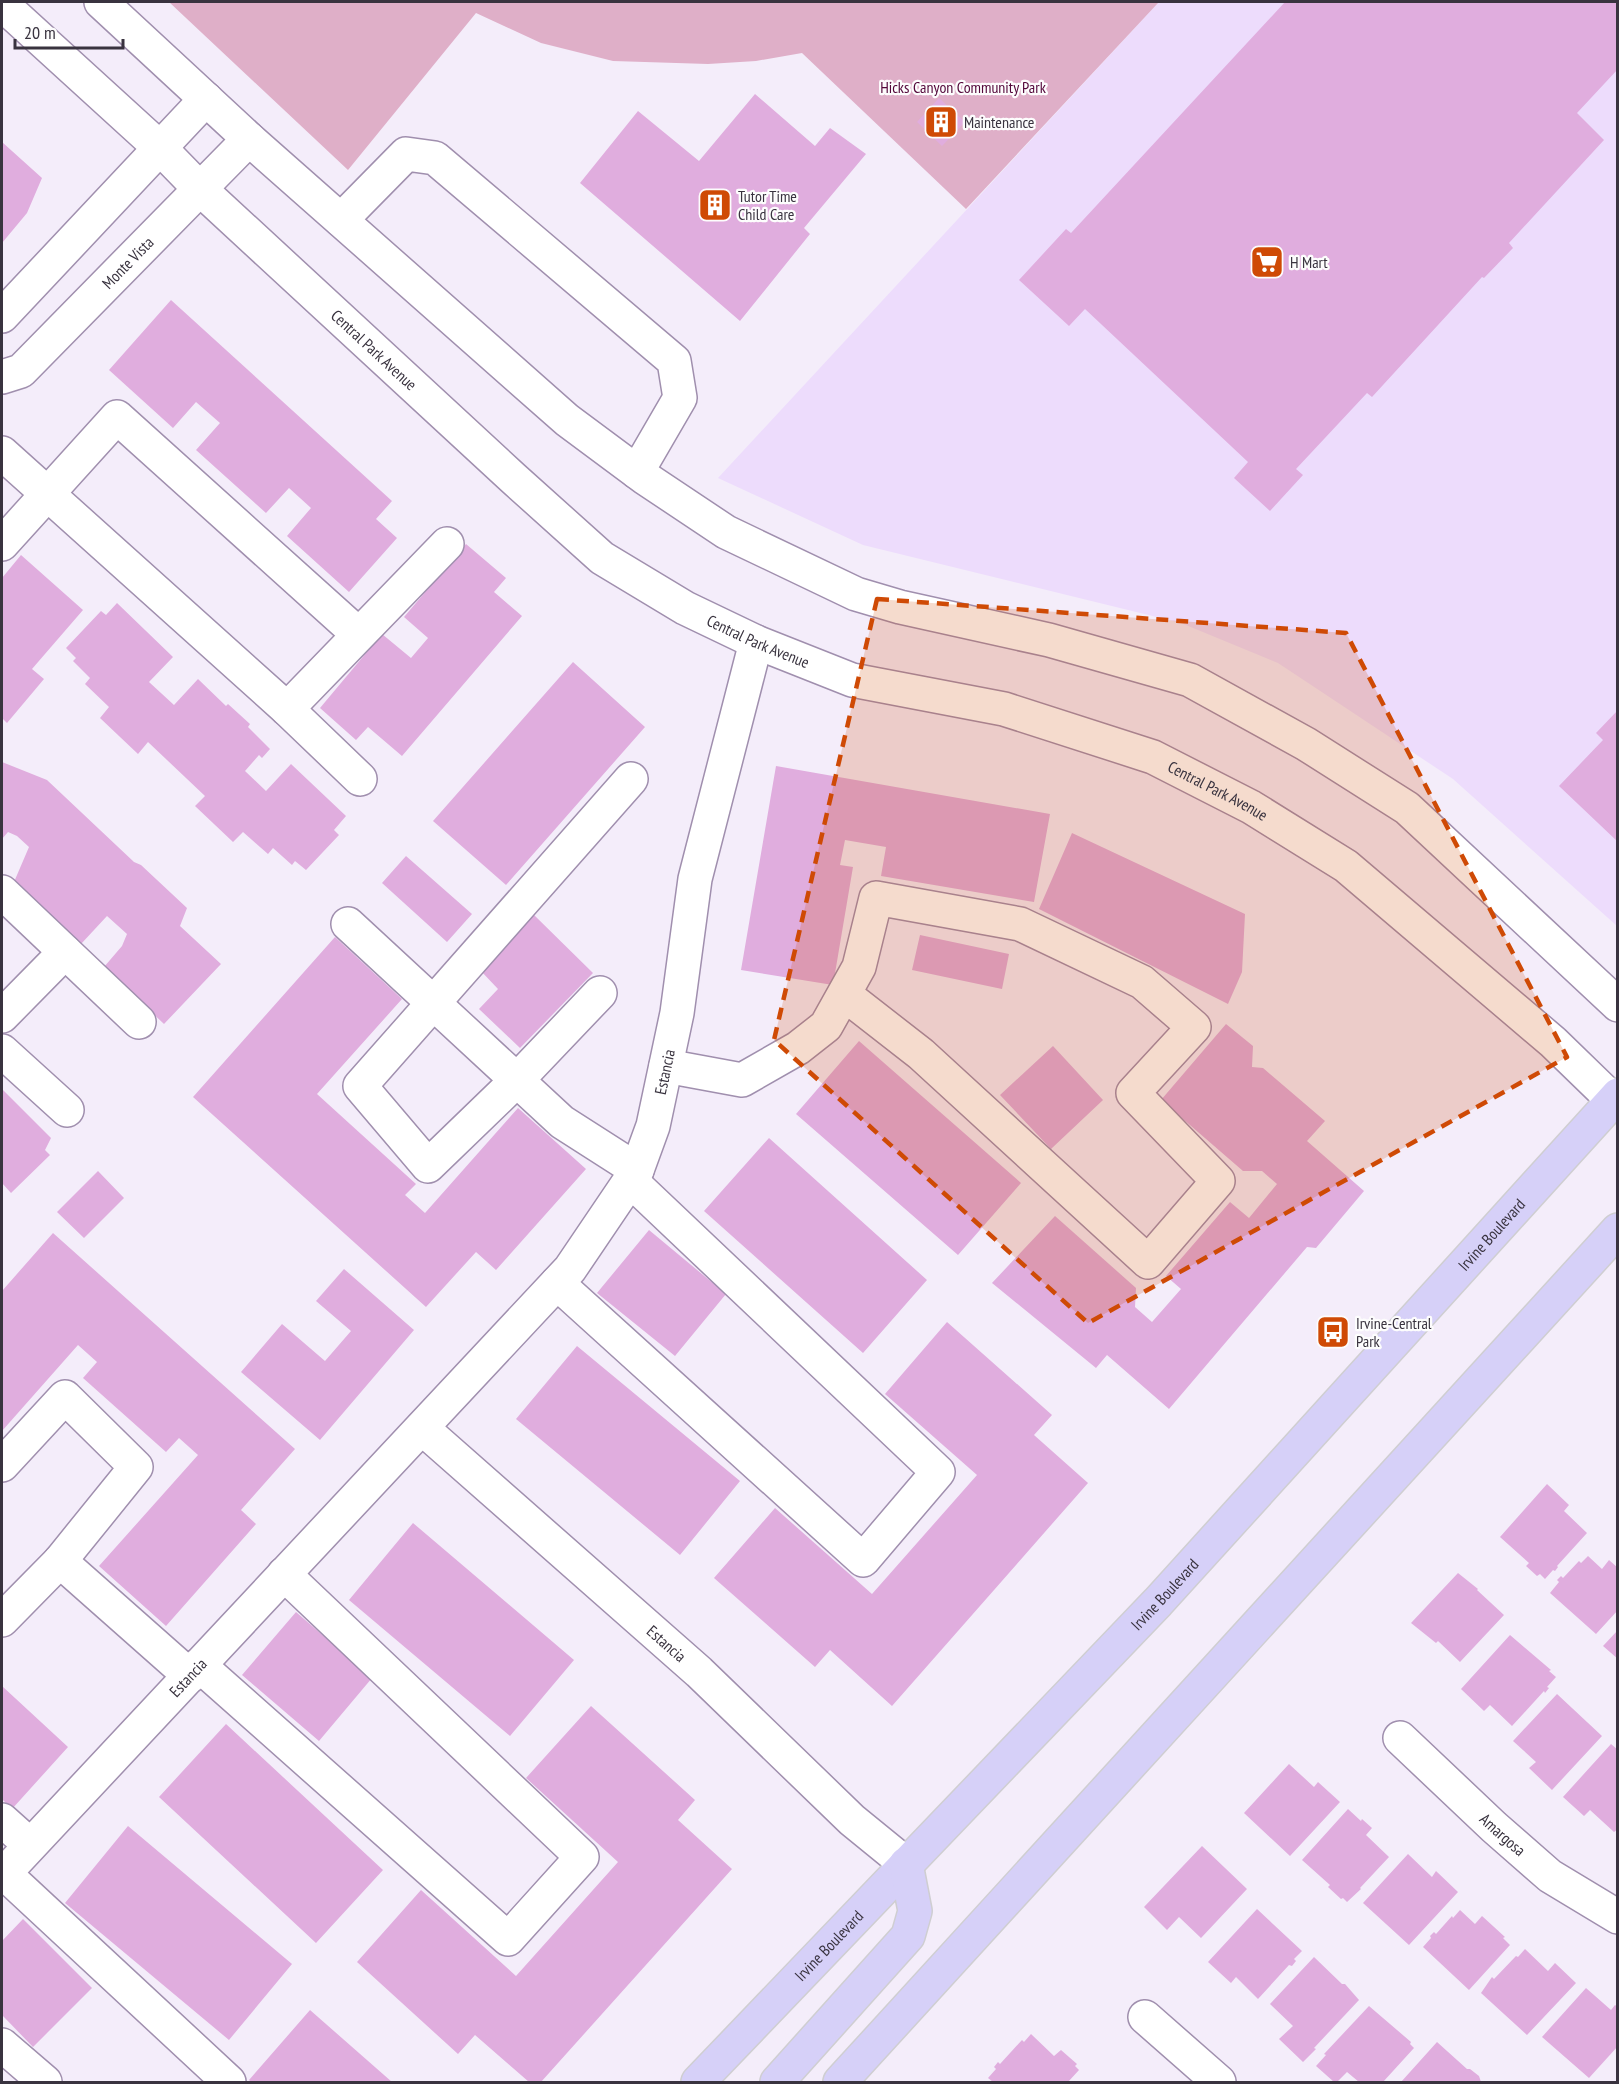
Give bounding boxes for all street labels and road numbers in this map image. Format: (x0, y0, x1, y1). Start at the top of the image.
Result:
street label: Monte Vista (98, 232, 158, 293)
street label: Central Park Avenue (327, 305, 421, 394)
street label: Central Park Avenue (704, 610, 812, 672)
street label: Central Park Avenue (1165, 756, 1272, 825)
street label: Estancia (650, 1047, 679, 1096)
street label: Irvine Boulevard (1454, 1194, 1529, 1275)
street label: Irvine Boulevard (1127, 1554, 1203, 1634)
street label: Estancia (643, 1621, 690, 1666)
street label: Estancia (165, 1654, 211, 1701)
street label: Amargosa (1476, 1809, 1530, 1860)
street label: Irvine Boulevard (790, 1906, 867, 1985)

